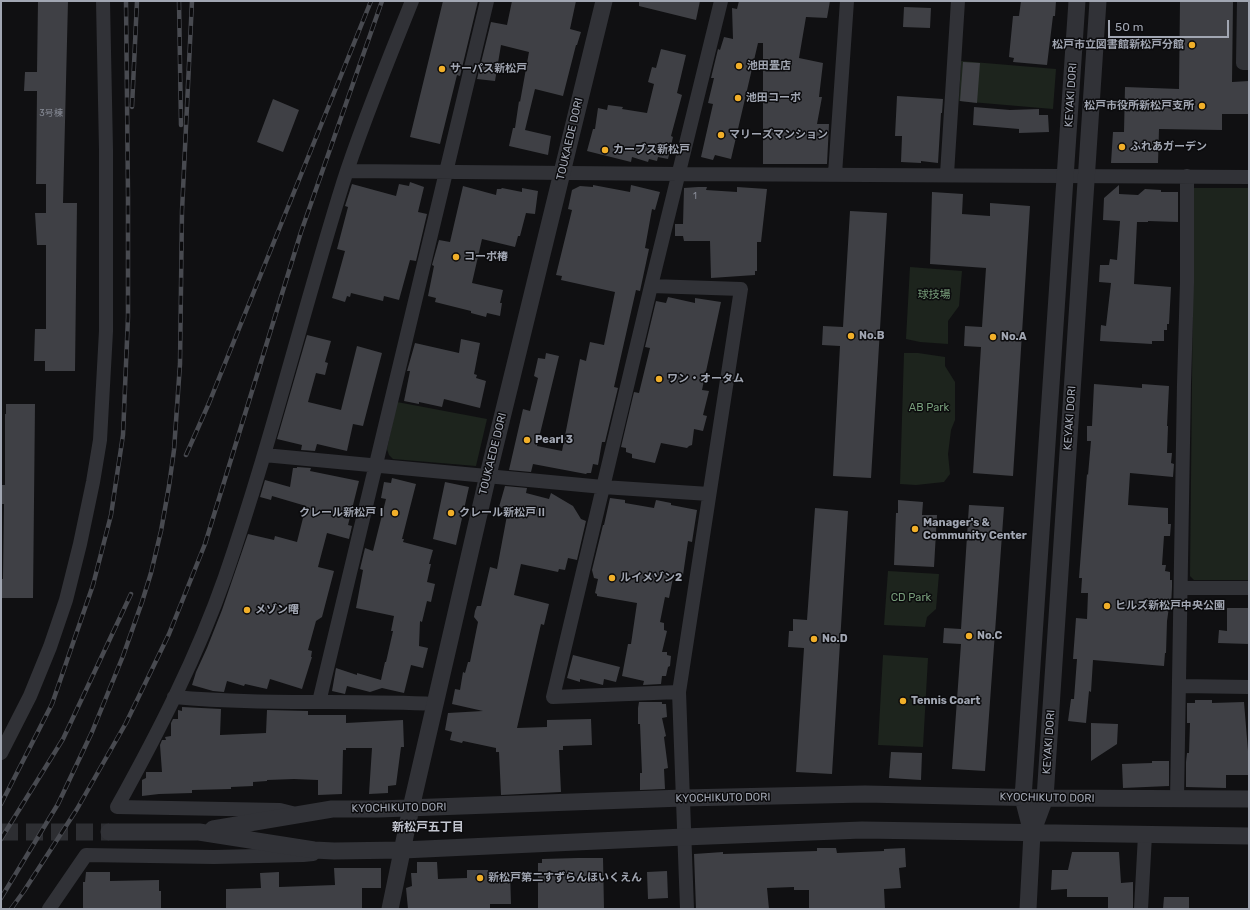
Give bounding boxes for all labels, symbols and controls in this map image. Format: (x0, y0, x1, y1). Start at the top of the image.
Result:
scale bar (1110, 12, 1231, 38)
text: 50 m (1115, 20, 1143, 34)
place label: 松戸市立図書館新松戸分館 (1052, 38, 1184, 52)
marker: 松戸市立図書館新松戸分館 (1187, 40, 1197, 50)
place label: 池田畳店 (747, 59, 791, 73)
marker: 池田畳店 (734, 61, 744, 71)
place label: サーパス新松戸 (450, 62, 527, 76)
street label: KEYAKI DORI (1062, 62, 1080, 128)
marker: サーパス新松戸 (437, 64, 447, 74)
place label: 池田コーポ (746, 91, 801, 105)
marker: 池田コーポ (733, 93, 743, 103)
street label: TOUKAEDE DORI (554, 97, 586, 181)
place label: 松戸市役所新松戸支所 (1084, 99, 1194, 113)
marker: 松戸市役所新松戸支所 (1197, 101, 1207, 111)
house number: 3号棟 (39, 108, 63, 118)
place label: マリーズマンション (729, 128, 828, 142)
marker: マリーズマンション (716, 130, 726, 140)
place label: ふれあガーデン (1130, 140, 1207, 154)
marker: ふれあガーデン (1117, 142, 1127, 152)
place label: カーブス新松戸 (613, 143, 690, 157)
marker: カーブス新松戸 (600, 145, 610, 155)
house number: 1 (693, 191, 697, 201)
place label: コーポ椿 (464, 250, 508, 264)
marker: コーポ椿 (451, 252, 461, 262)
park label: 球技場 (918, 288, 950, 302)
place label: No.B (859, 329, 884, 343)
place label: No.A (1001, 330, 1027, 344)
marker: No.B (846, 331, 856, 341)
marker: No.A (988, 332, 998, 342)
place label: ワン・オータム (667, 372, 744, 386)
marker: ワン・オータム (654, 374, 664, 384)
street label: KEYAKI DORI (1061, 385, 1079, 451)
park label: AB Park (909, 401, 949, 415)
street label: TOUKAEDE DORI (476, 412, 510, 496)
place label: Pearl 3 (535, 433, 573, 447)
marker: Pearl 3 (522, 435, 532, 445)
place label: クレール新松戸Ⅰ (299, 506, 387, 520)
place label: クレール新松戸Ⅱ (459, 506, 547, 520)
marker: クレール新松戸Ⅰ (390, 508, 400, 518)
marker: クレール新松戸Ⅱ (446, 508, 456, 518)
place label: Manager's & Community Center (923, 516, 1027, 542)
marker: Manager's & Community Center (910, 524, 920, 534)
place label: ルイメゾン2 (620, 571, 682, 585)
marker: ルイメゾン2 (607, 573, 617, 583)
park label: CD Park (891, 591, 931, 605)
place label: ヒルズ新松戸中央公園 (1115, 599, 1225, 613)
marker: ヒルズ新松戸中央公園 (1102, 601, 1112, 611)
place label: メゾン曙 (255, 603, 299, 617)
marker: メゾン曙 (242, 605, 252, 615)
place label: No.C (977, 629, 1002, 643)
marker: No.C (964, 631, 974, 641)
place label: No.D (822, 632, 848, 646)
marker: No.D (809, 634, 819, 644)
place label: Tennis Coart (911, 694, 980, 708)
marker: Tennis Coart (898, 696, 908, 706)
street label: KEYAKI DORI (1040, 709, 1058, 775)
street label: KYOCHIKUTO DORI (675, 791, 771, 805)
street label: KYOCHIKUTO DORI (999, 791, 1095, 805)
street label: KYOCHIKUTO DORI (351, 801, 447, 815)
district label: 新松戸五丁目 (392, 821, 464, 835)
place label: 新松戸第二すずらんほいくえん (488, 871, 642, 885)
marker: 新松戸第二すずらんほいくえん (475, 873, 485, 883)

